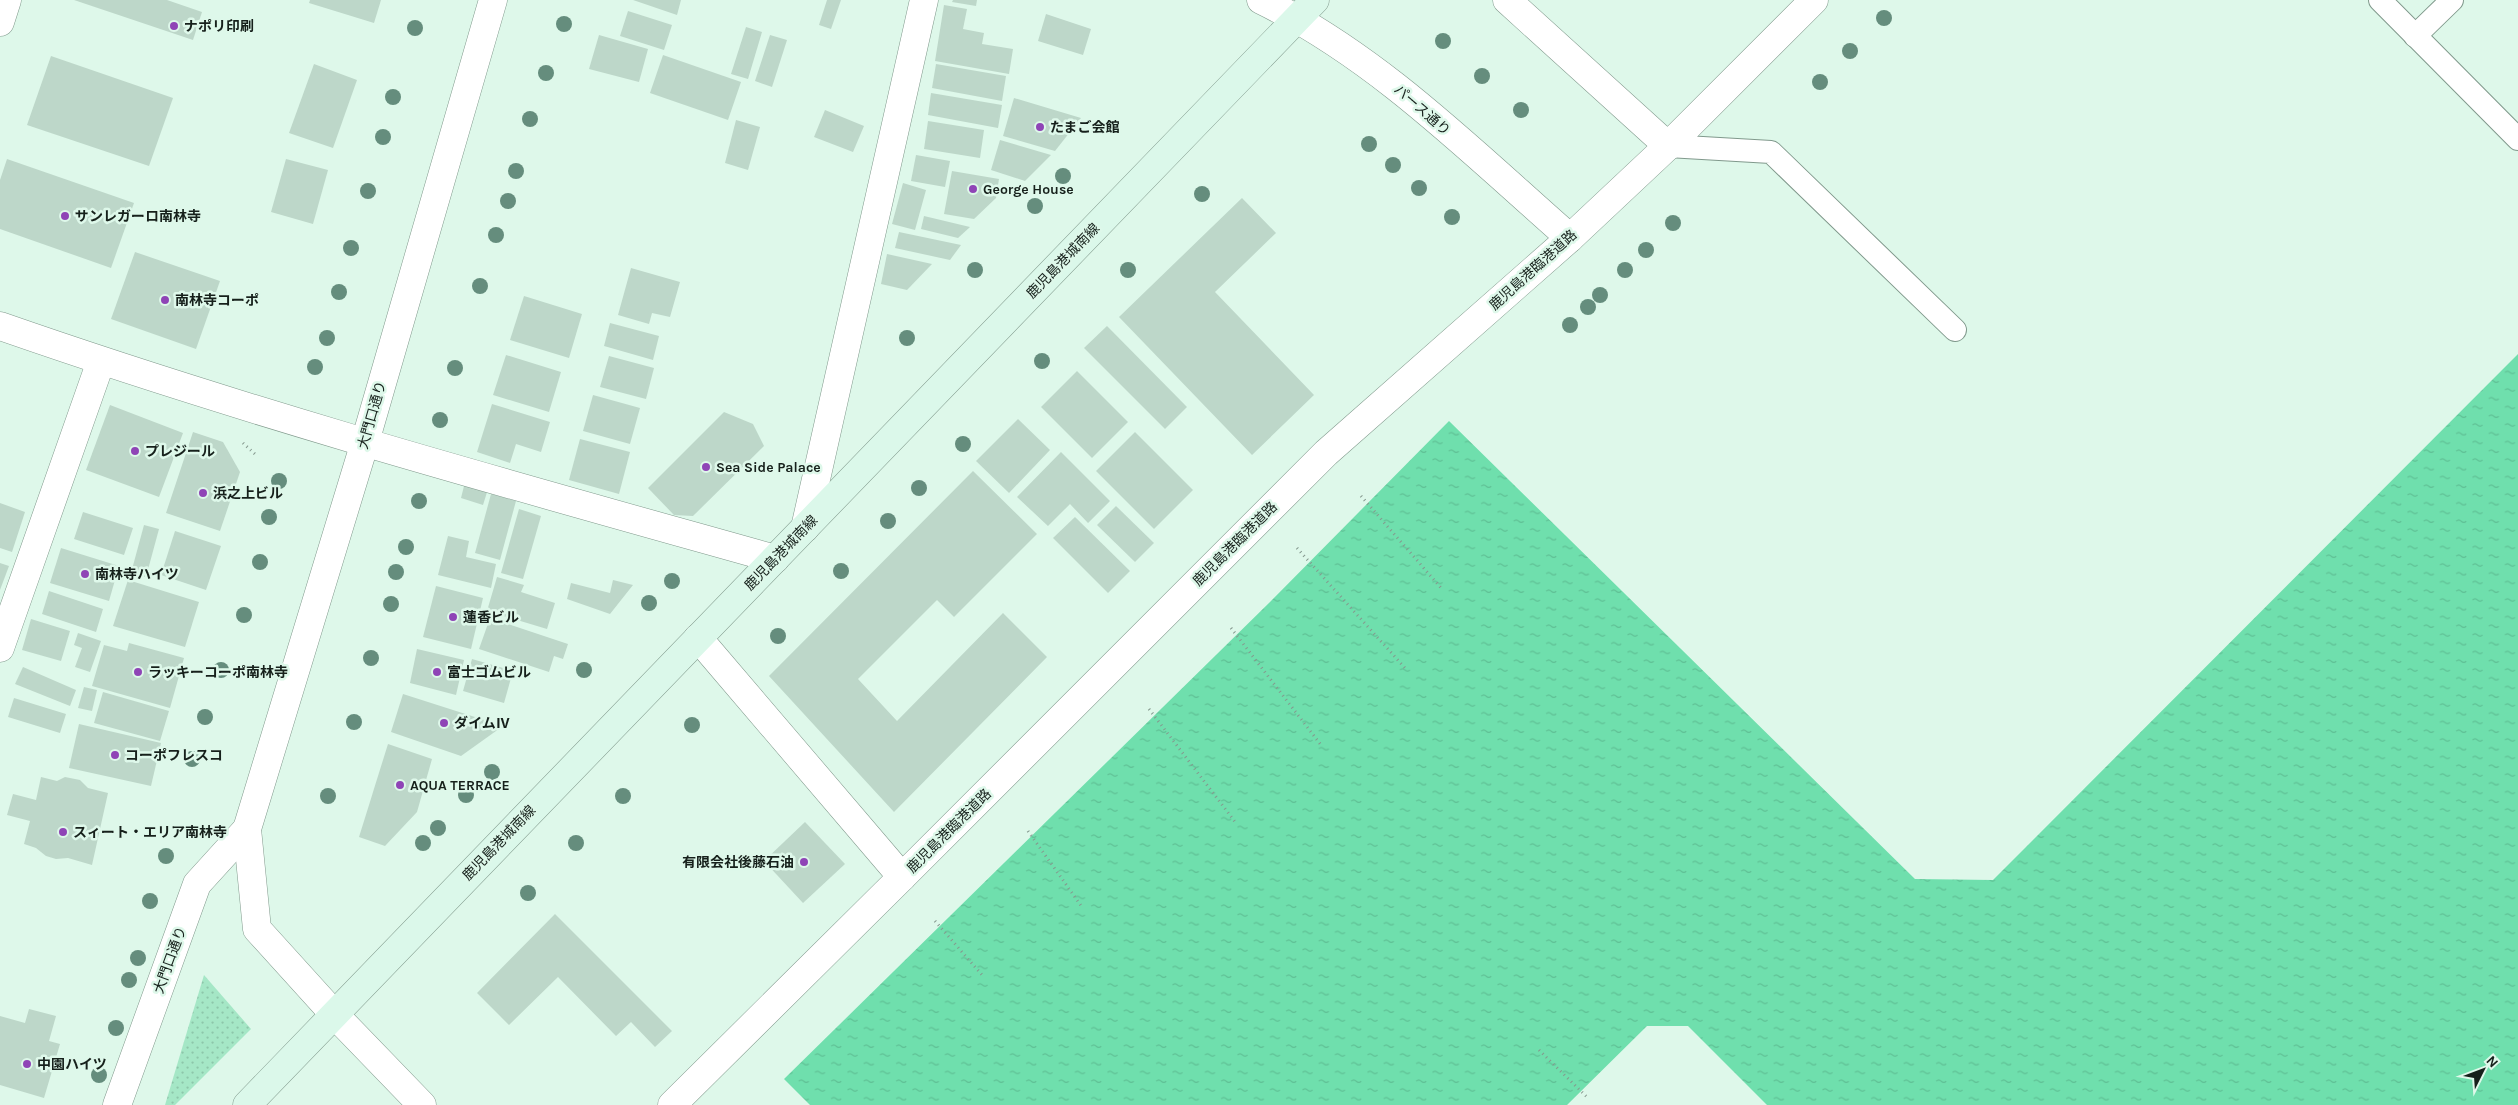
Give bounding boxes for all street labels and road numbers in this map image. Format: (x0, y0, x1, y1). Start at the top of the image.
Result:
street label: パース通り (1390, 81, 1454, 139)
street label: 鹿児島港城南線 (1023, 220, 1103, 302)
street label: 鹿児島港臨港道路 (1486, 226, 1580, 314)
street label: 大門口通り (354, 379, 390, 451)
street label: 鹿児島港臨港道路 (1189, 498, 1281, 590)
street label: 鹿児島港城南線 (741, 512, 821, 594)
street label: 鹿児島港臨港道路 (903, 785, 995, 877)
street label: 鹿児島港城南線 (459, 802, 539, 884)
street label: 大門口通り (150, 924, 190, 996)

